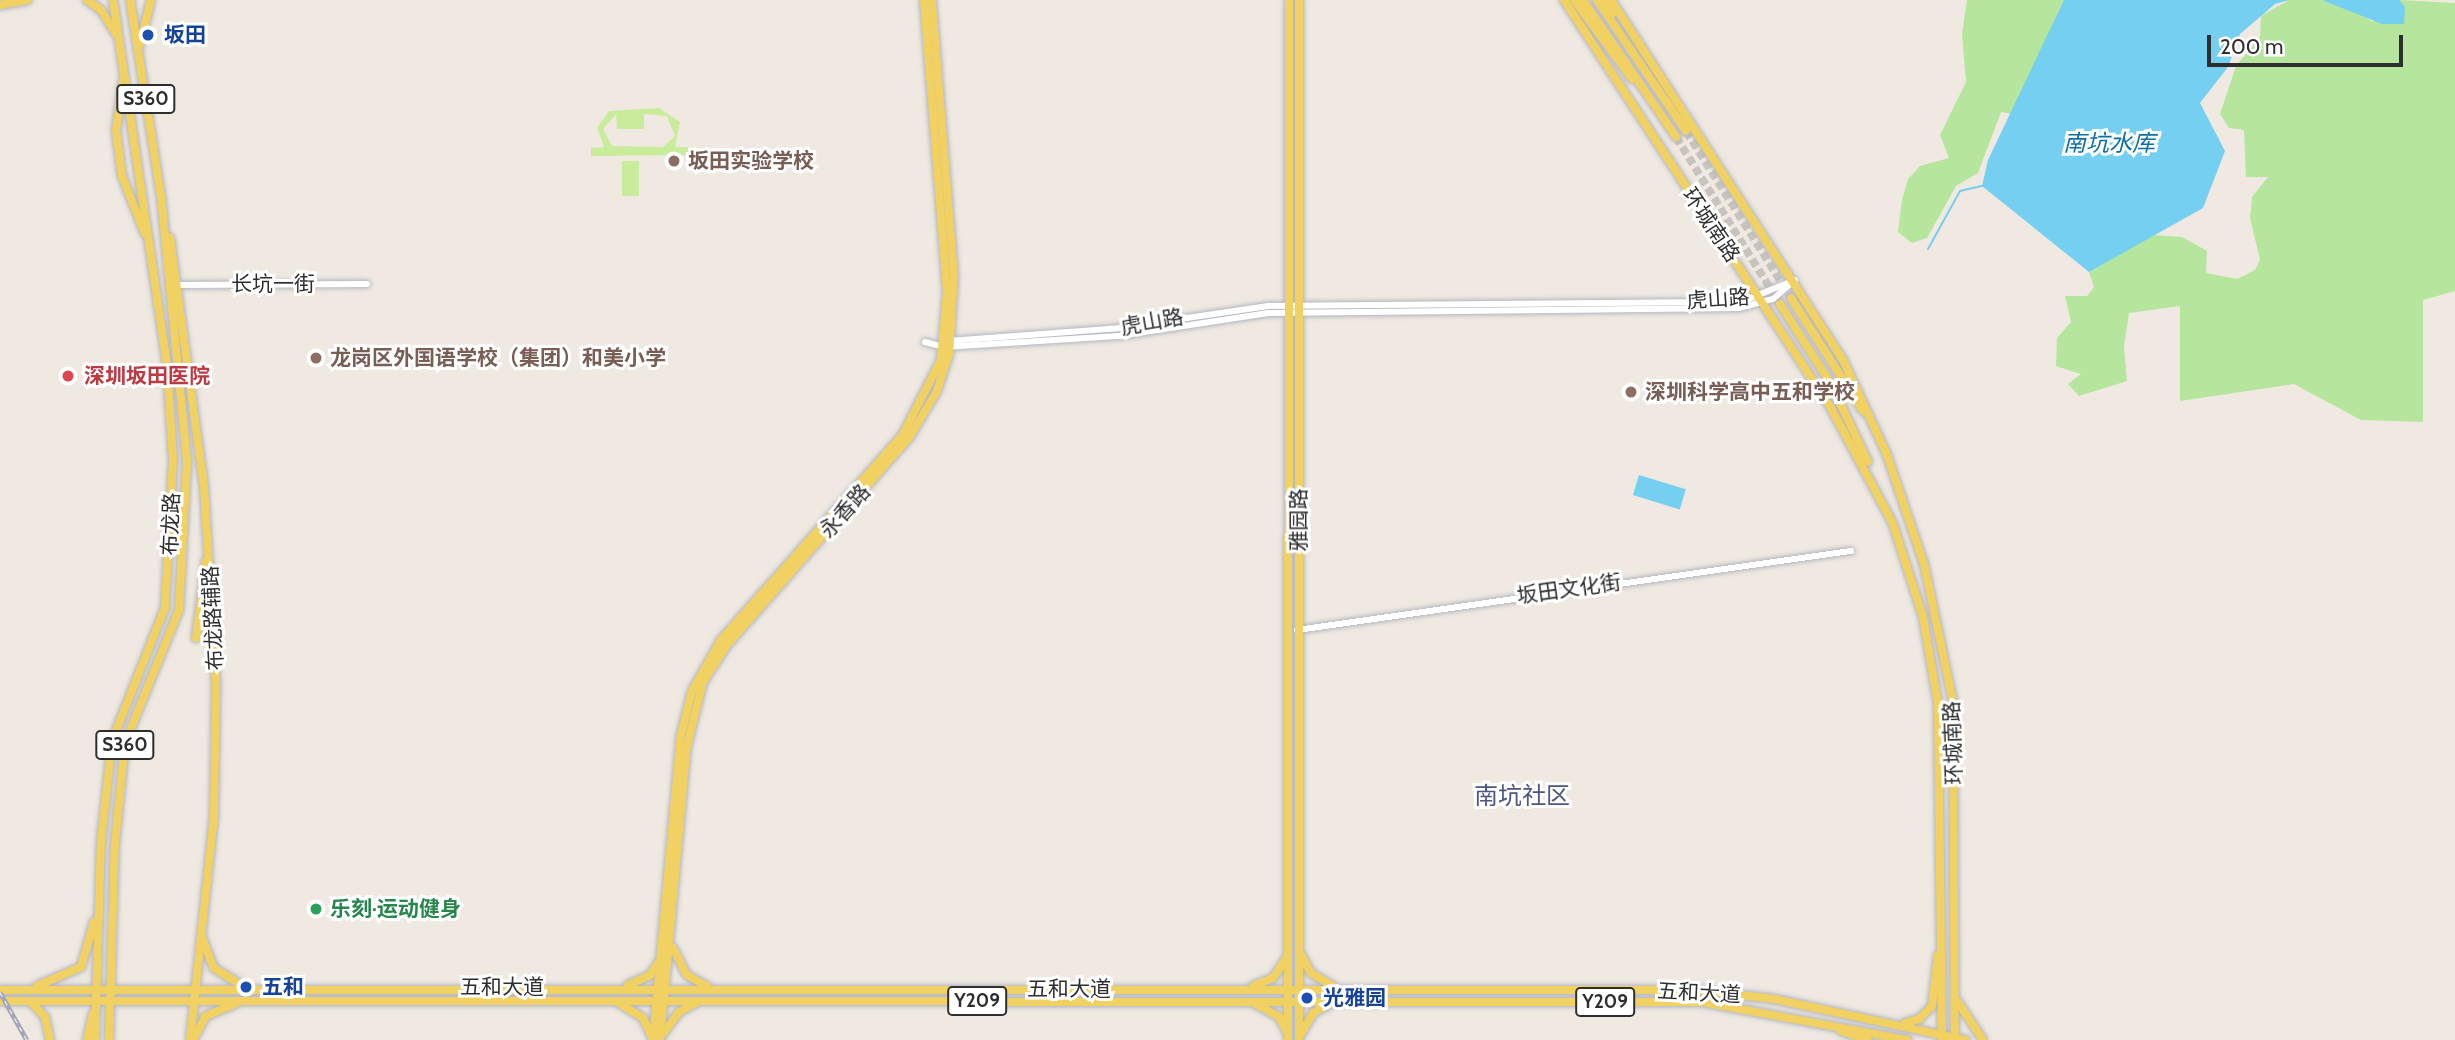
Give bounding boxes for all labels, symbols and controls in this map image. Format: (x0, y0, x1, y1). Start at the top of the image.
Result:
scale bar (2210, 21, 2406, 65)
place label: 坂田 (164, 22, 206, 48)
marker: 坂田 (138, 25, 158, 45)
text: 200 m (2220, 34, 2283, 59)
road number: S360 (116, 83, 176, 114)
water label: 南坑水库 (2063, 129, 2155, 157)
place label: 坂田实验学校 (688, 148, 814, 174)
marker: 坂田实验学校 (666, 153, 682, 169)
street label: 环城南路 (1677, 183, 1745, 267)
street label: 长坑一街 (231, 271, 315, 297)
street label: 虎山路 (1686, 284, 1750, 314)
street label: 虎山路 (1119, 304, 1185, 340)
place label: 龙岗区外国语学校（集团）和美小学 (330, 345, 666, 371)
marker: 龙岗区外国语学校（集团）和美小学 (308, 350, 324, 366)
place label: 深圳坂田医院 (84, 363, 210, 389)
marker: 深圳坂田医院 (58, 366, 78, 386)
place label: 深圳科学高中五和学校 (1645, 379, 1855, 405)
marker: 深圳科学高中五和学校 (1623, 384, 1639, 400)
street label: 永香路 (815, 479, 875, 543)
street label: 雅园路 (1286, 489, 1312, 551)
street label: 布龙路 (157, 492, 185, 556)
street label: 布龙路辅路 (198, 565, 228, 671)
street label: 坂田文化街 (1515, 569, 1623, 609)
street label: 环城南路 (1939, 701, 1967, 785)
road number: S360 (95, 730, 155, 760)
district label: 南坑社区 (1474, 782, 1570, 810)
place label: 乐刻·运动健身 (330, 896, 461, 922)
marker: 乐刻·运动健身 (308, 901, 324, 917)
place label: 五和 (262, 974, 304, 1000)
street label: 五和大道 (460, 974, 544, 1000)
street label: 五和大道 (1027, 976, 1111, 1002)
marker: 五和 (236, 977, 256, 997)
street label: 五和大道 (1656, 978, 1742, 1008)
place label: 光雅园 (1323, 985, 1386, 1011)
road number: Y209 (946, 986, 1009, 1016)
road number: Y209 (1574, 986, 1636, 1018)
marker: 光雅园 (1297, 988, 1317, 1008)

